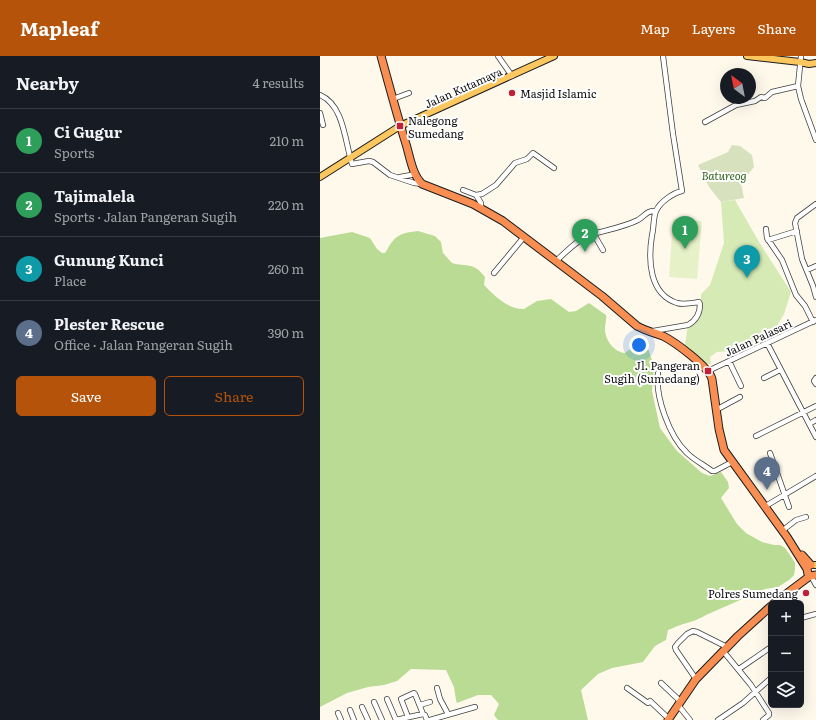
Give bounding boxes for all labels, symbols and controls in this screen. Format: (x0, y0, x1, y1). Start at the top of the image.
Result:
text: Mapleaf (20, 14, 98, 42)
text: Map (640, 18, 670, 38)
text: Layers (692, 18, 735, 38)
text: Share (757, 18, 796, 38)
street label: Jalan Kutamaya (422, 63, 504, 111)
north arrow (720, 68, 756, 104)
text: Nearby (16, 70, 79, 95)
text: 4 results (253, 73, 304, 92)
place label: Masjid Islamic (520, 85, 597, 101)
marker: Masjid Islamic (507, 88, 517, 98)
place label: Nalegong Sumedang (408, 112, 465, 141)
text: Ci Gugur (54, 120, 122, 143)
marker: Nalegong Sumedang (395, 121, 405, 131)
text: 1 (26, 131, 32, 150)
text: 210 m (269, 131, 304, 150)
text: Sports (54, 143, 94, 162)
park label: Batureog (701, 167, 747, 183)
text: Tajimalela (54, 184, 135, 207)
text: 2 (26, 195, 32, 214)
text: 220 m (268, 195, 304, 214)
text: Sports · Jalan Pangeran Sugih (54, 207, 237, 226)
pin: 1 (672, 216, 698, 249)
pin: 2 (572, 219, 598, 252)
pin: 3 (734, 245, 760, 278)
text: Gunung Kunci (54, 248, 164, 271)
text: 3 (25, 259, 33, 278)
text: 260 m (268, 259, 304, 278)
text: Place (54, 271, 86, 290)
text: Plester Rescue (54, 312, 164, 335)
street label: Jalan Palasari (722, 314, 794, 360)
text: 4 (25, 323, 33, 342)
text: 390 m (267, 323, 304, 342)
text: Office · Jalan Pangeran Sugih (54, 335, 233, 354)
your location (629, 335, 649, 355)
place label: Jl. Pangeran Sugih (Sumedang) (604, 357, 700, 386)
marker: Jl. Pangeran Sugih (Sumedang) (703, 366, 713, 376)
button: Save (16, 376, 156, 416)
button: Share (164, 376, 304, 416)
pin: 4 (754, 457, 780, 490)
place label: Polres Sumedang (708, 585, 799, 601)
marker: Polres Sumedang (801, 588, 811, 598)
map controls (768, 600, 804, 708)
button: + (768, 600, 804, 636)
button: − (768, 636, 804, 672)
button: layers (768, 672, 804, 708)

